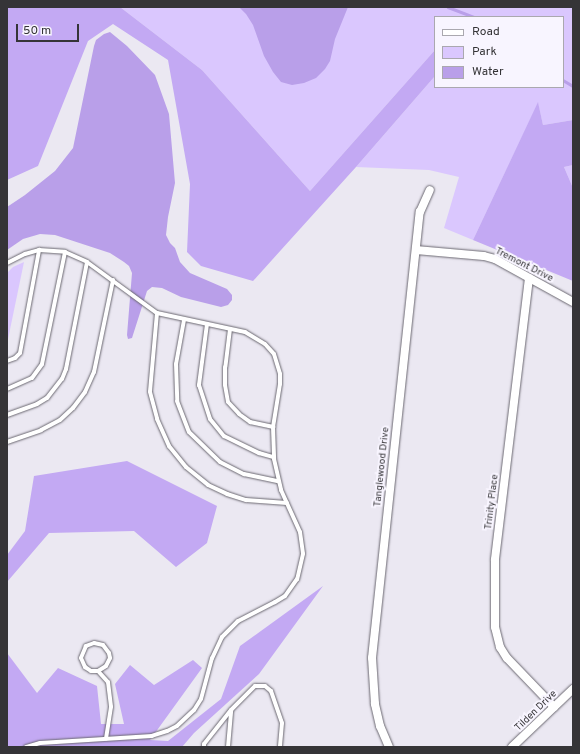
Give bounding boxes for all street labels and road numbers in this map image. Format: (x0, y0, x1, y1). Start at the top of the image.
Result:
street label: Tremont Drive (493, 245, 555, 285)
street label: Tanglewood Drive (372, 427, 392, 507)
street label: Trinity Place (483, 474, 501, 530)
street label: Tilden Drive (512, 688, 560, 734)

